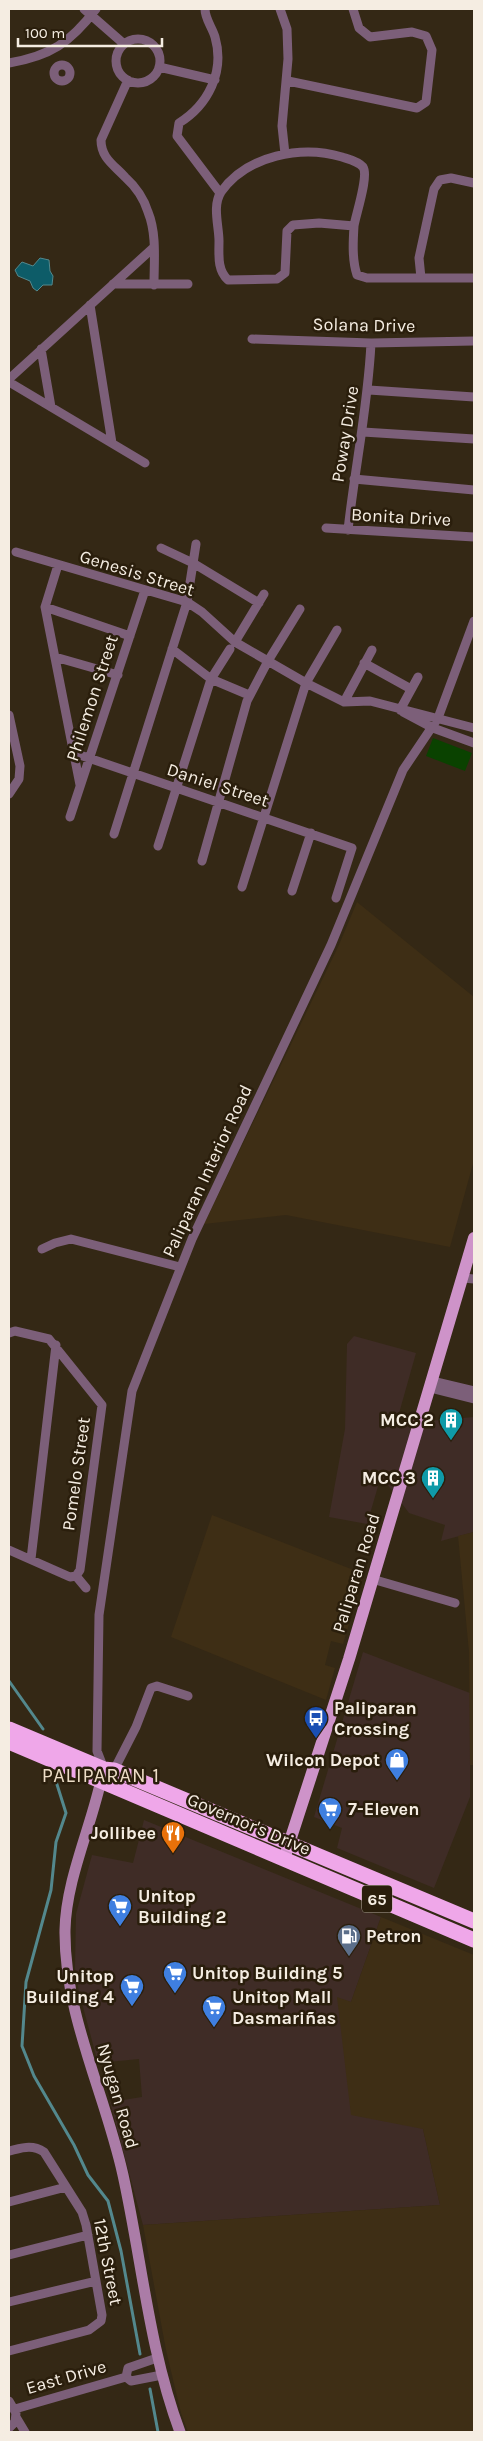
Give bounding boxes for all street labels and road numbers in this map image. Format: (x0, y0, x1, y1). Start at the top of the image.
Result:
street label: Solana Drive (312, 313, 416, 337)
street label: Poway Drive (327, 384, 363, 484)
street label: Bonita Drive (350, 503, 452, 531)
street label: Genesis Street (77, 545, 197, 601)
street label: Philemon Street (61, 632, 123, 764)
street label: Daniel Street (164, 758, 272, 812)
street label: Paliparan Interior Road (157, 1081, 257, 1261)
street label: Pomelo Street (57, 1416, 95, 1532)
street label: Paliparan Road (327, 1511, 385, 1635)
street label: Governor's Drive (184, 1788, 314, 1860)
road number: 65 (362, 1886, 392, 1912)
street label: Nyugan Road (93, 2041, 143, 2151)
street label: 12th Street (89, 2217, 127, 2307)
street label: East Drive (23, 2355, 109, 2399)

